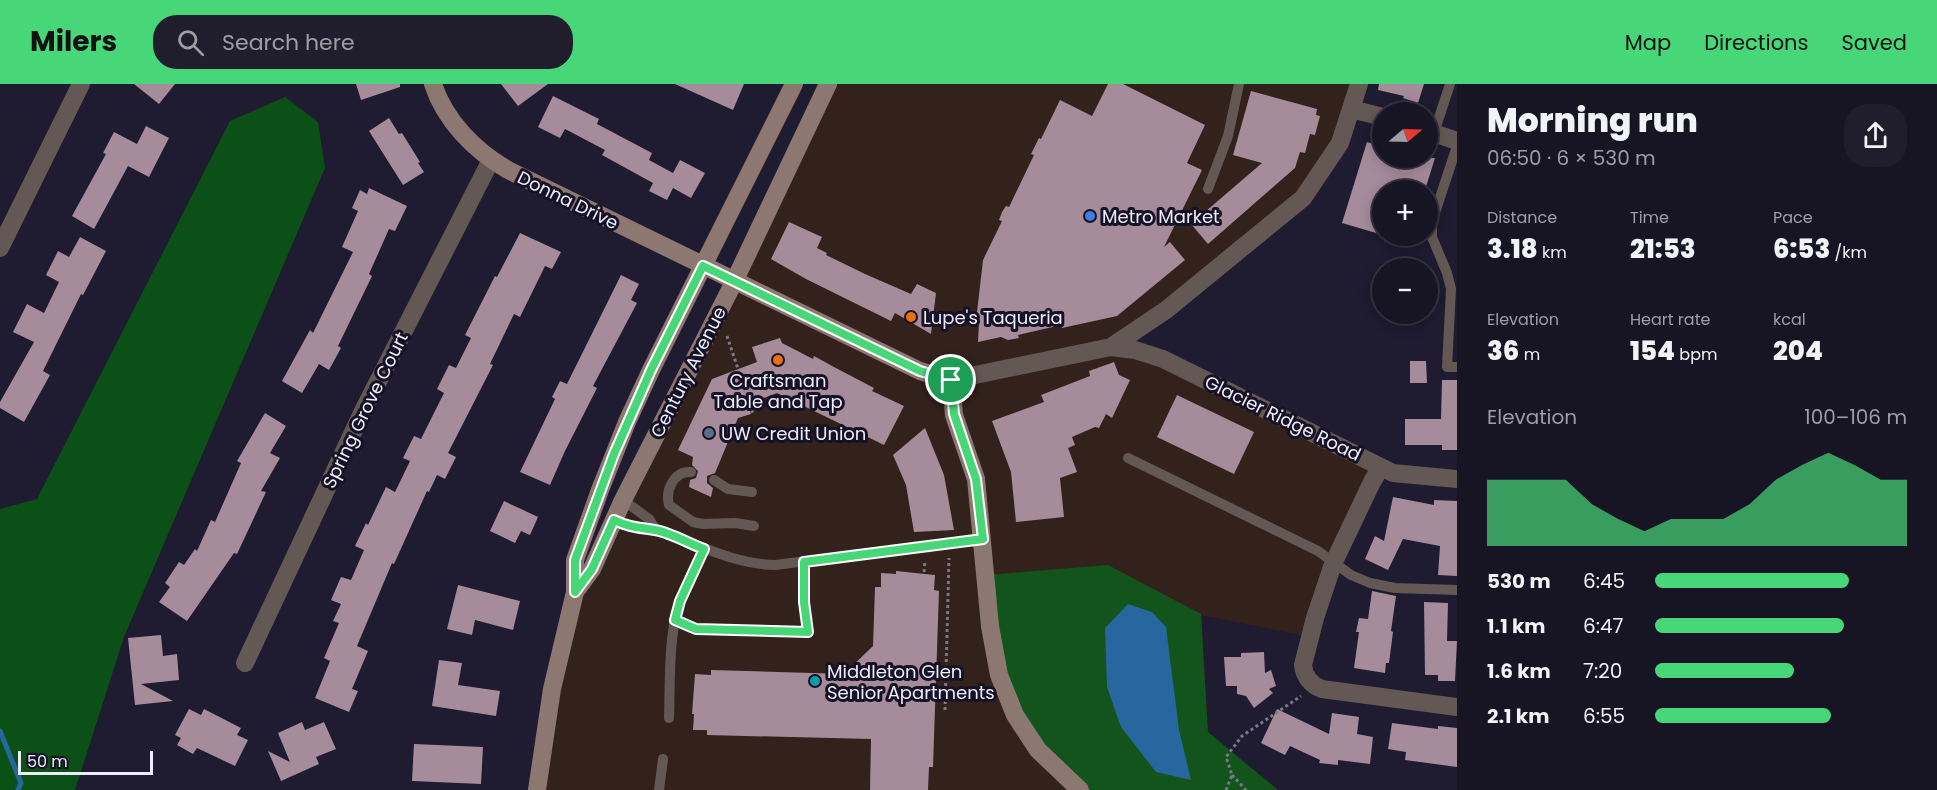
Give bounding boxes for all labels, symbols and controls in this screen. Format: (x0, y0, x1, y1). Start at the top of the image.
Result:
search box (153, 15, 573, 69)
text: Milers (30, 22, 117, 61)
icon: search (174, 26, 207, 59)
text: Search here (222, 27, 355, 58)
text: Map (1625, 28, 1671, 57)
text: Directions (1704, 28, 1808, 57)
text: Saved (1841, 28, 1907, 57)
text: Morning run (1487, 97, 1698, 144)
north arrow (1372, 102, 1438, 168)
map controls (1372, 102, 1438, 324)
button: share (1844, 104, 1907, 167)
text: 06:50 · 6 × 530 m (1487, 144, 1656, 172)
street label: Donna Drive (513, 165, 623, 235)
button: + (1372, 180, 1438, 246)
place label: Metro Market (1102, 204, 1220, 229)
text: Distance (1487, 206, 1557, 229)
text: Time (1630, 206, 1669, 229)
text: Pace (1773, 206, 1813, 229)
marker: Metro Market (1083, 209, 1097, 223)
text: 3.18 (1487, 231, 1538, 267)
text: 21:53 (1630, 231, 1696, 267)
text: 6:53 (1773, 231, 1830, 267)
text: km (1538, 241, 1567, 264)
text: /km (1830, 241, 1867, 264)
button: − (1372, 258, 1438, 324)
street label: Century Avenue (644, 302, 732, 442)
place label: Lupe's Taqueria (923, 305, 1063, 330)
text: Elevation (1487, 308, 1559, 331)
text: Heart rate (1630, 308, 1710, 331)
text: kcal (1773, 308, 1806, 331)
marker: Lupe's Taqueria (904, 310, 918, 324)
street label: Spring Grove Court (316, 328, 414, 492)
text: 36 (1487, 333, 1519, 369)
text: 154 (1630, 333, 1675, 369)
text: 204 (1773, 333, 1823, 369)
text: m (1519, 343, 1540, 366)
text: bpm (1675, 343, 1717, 366)
marker: Craftsman Table and Tap (771, 353, 785, 367)
pin (925, 354, 976, 405)
icon: arrive (934, 363, 967, 396)
place label: Craftsman Table and Tap (713, 368, 843, 414)
street label: Glacier Ridge Road (1201, 369, 1365, 467)
text: Elevation (1487, 403, 1577, 431)
text: 100–106 m (1804, 403, 1907, 431)
place label: UW Credit Union (721, 421, 866, 446)
marker: UW Credit Union (702, 426, 716, 440)
text: 530 m (1487, 567, 1551, 595)
text: 6:45 (1583, 567, 1625, 595)
text: 1.1 km (1487, 612, 1545, 640)
text: 6:47 (1583, 612, 1623, 640)
text: 1.6 km (1487, 657, 1551, 685)
text: 7:20 (1583, 657, 1622, 685)
place label: Middleton Glen Senior Apartments (827, 659, 995, 705)
marker: Middleton Glen Senior Apartments (808, 674, 822, 688)
text: 2.1 km (1487, 702, 1549, 730)
text: 6:55 (1583, 702, 1625, 730)
scale bar (18, 748, 153, 776)
text: 50 m (27, 750, 68, 773)

